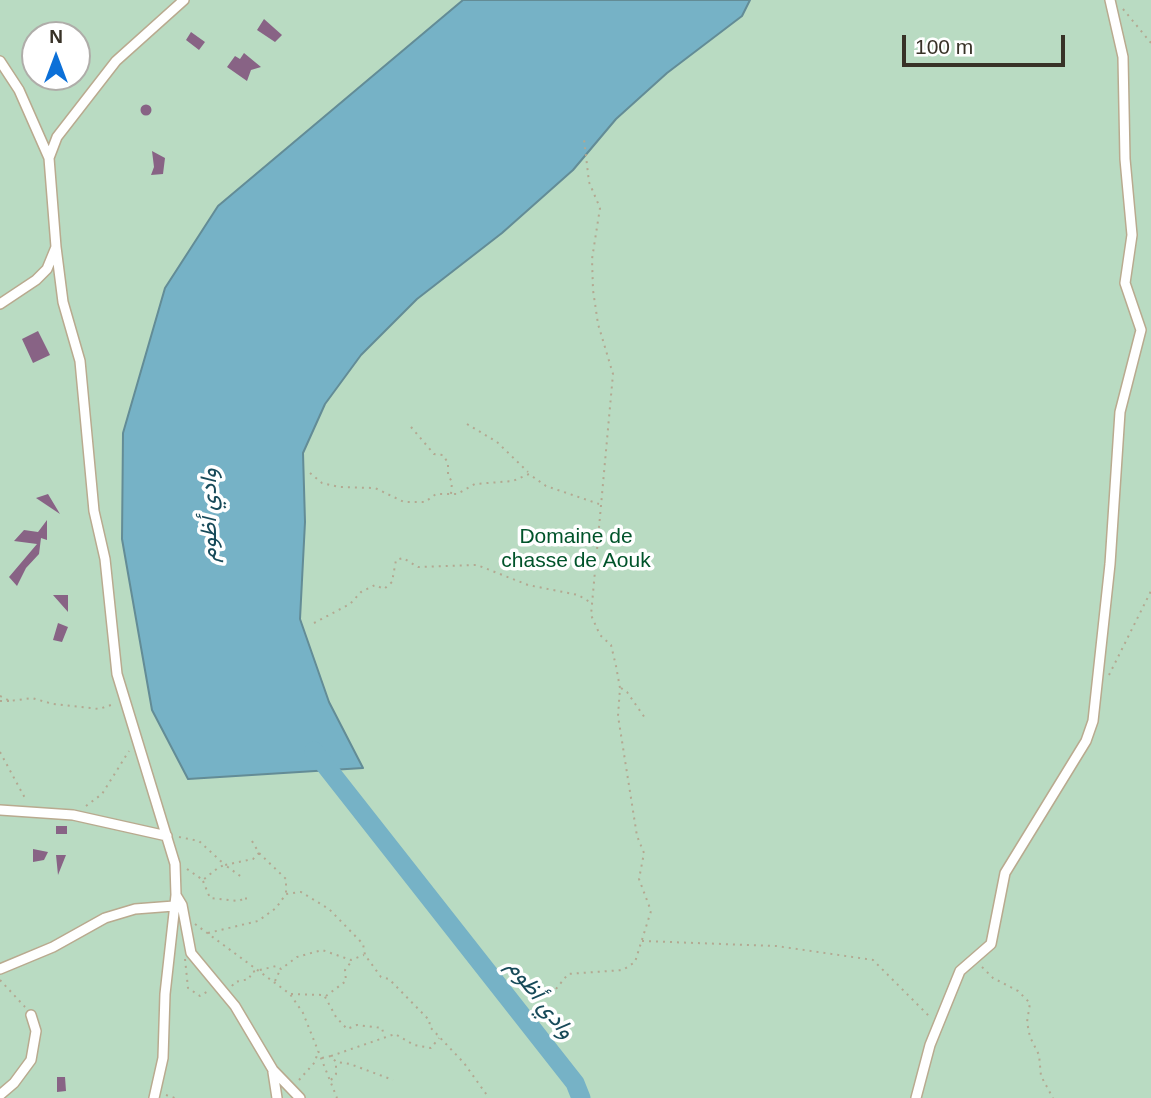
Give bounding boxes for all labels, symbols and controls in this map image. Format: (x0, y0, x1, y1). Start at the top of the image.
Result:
north arrow (21, 21, 91, 91)
scale bar (906, 21, 1069, 65)
text: N (49, 26, 63, 47)
text: 100 m (915, 35, 973, 58)
water label: وادي أظوم (196, 468, 224, 562)
park label: Domaine de chasse de Aouk (501, 524, 651, 574)
water label: وادي أظوم (500, 954, 580, 1044)

